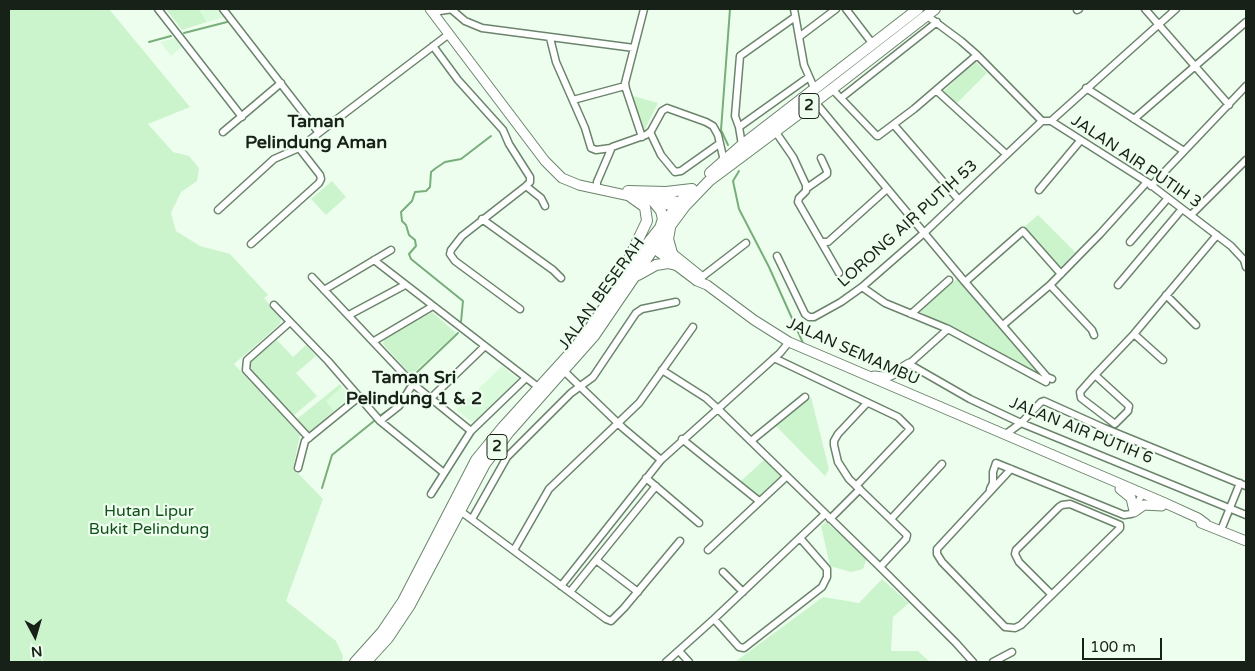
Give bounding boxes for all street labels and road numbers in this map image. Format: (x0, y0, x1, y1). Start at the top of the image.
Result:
road number: 2 (799, 94, 819, 118)
street label: JALAN AIR PUTIH 3 (1067, 111, 1205, 213)
street label: LORONG AIR PUTIH 53 (834, 156, 982, 292)
street label: JALAN BESERAH (555, 234, 649, 354)
street label: JALAN SEMAMBU (784, 314, 922, 390)
street label: JALAN AIR PUTIH 6 (1007, 393, 1155, 469)
road number: 2 (487, 434, 507, 460)

